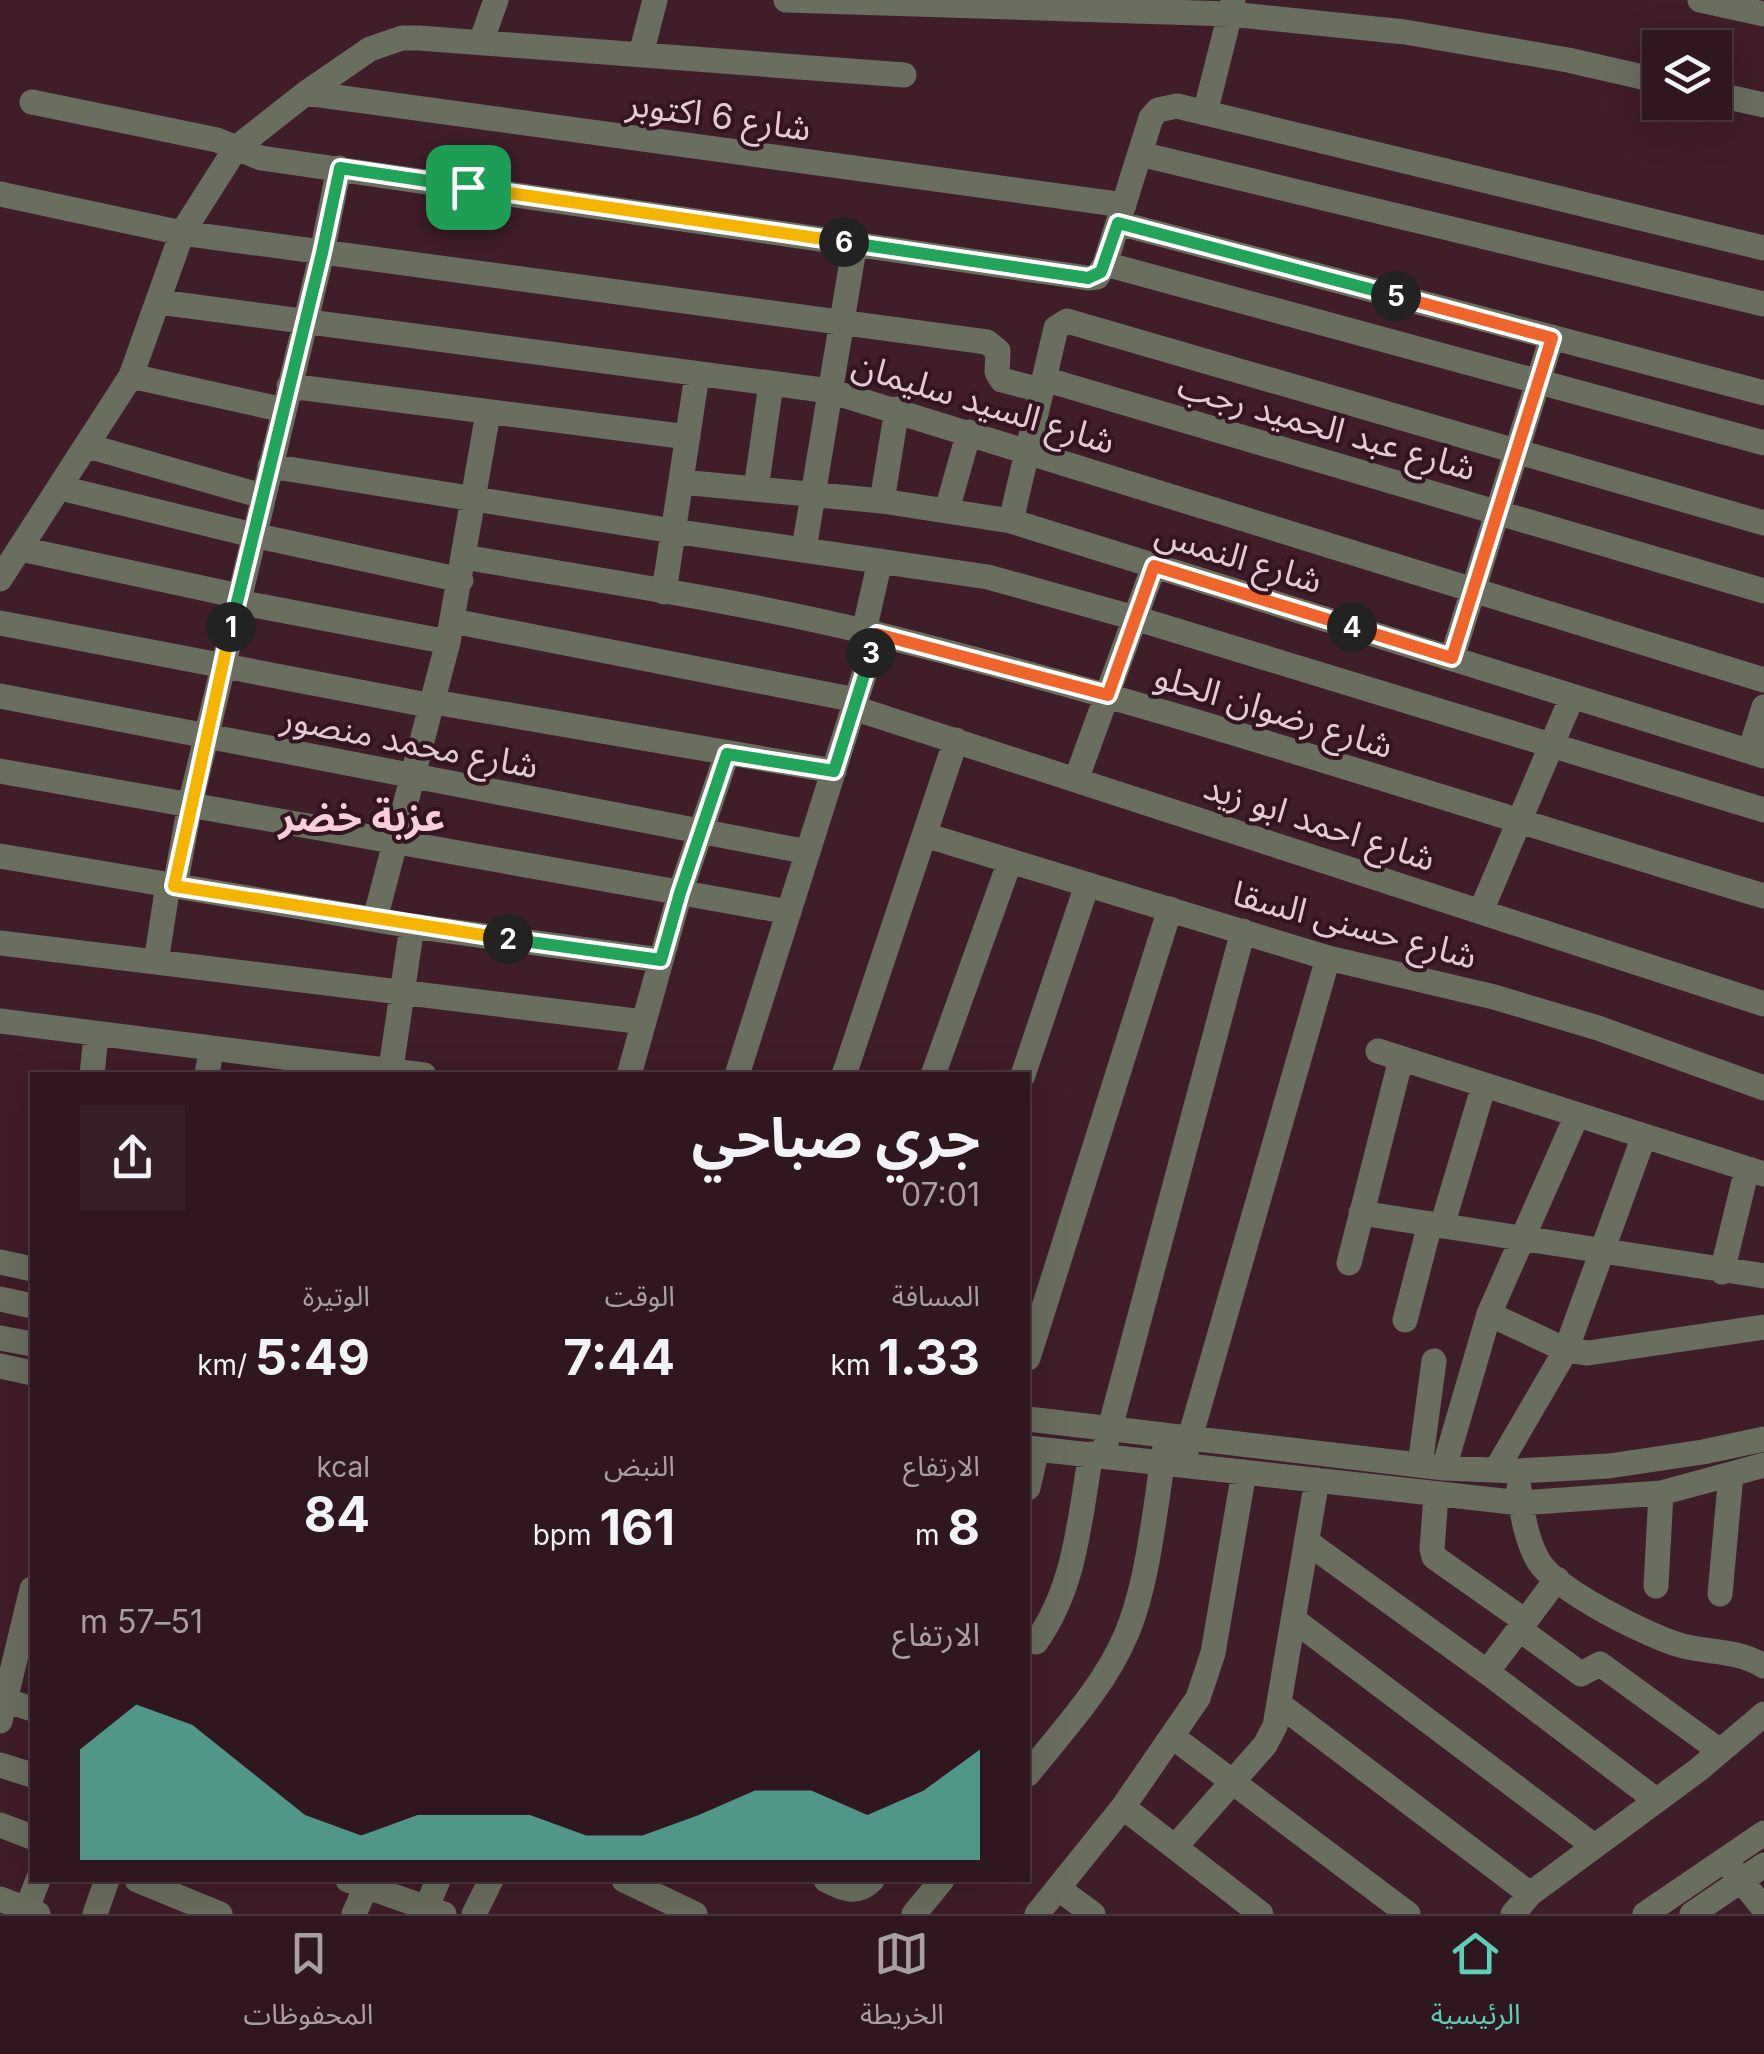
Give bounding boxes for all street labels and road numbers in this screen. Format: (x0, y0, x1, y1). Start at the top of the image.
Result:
street label: شارع 6 اكتوبر (623, 81, 814, 155)
street label: شارع السيد سليمان (846, 342, 1120, 468)
street label: شارع عبد الحميد رجب (1172, 363, 1481, 494)
street label: شارع النمس (1149, 511, 1327, 607)
street label: شارع رضوان الحلو (1148, 654, 1398, 772)
street label: شارع محمد منصور (276, 695, 542, 792)
street label: شارع احمد ابو زيد (1197, 765, 1441, 885)
street label: شارع حسنى السقا (1227, 871, 1482, 983)

